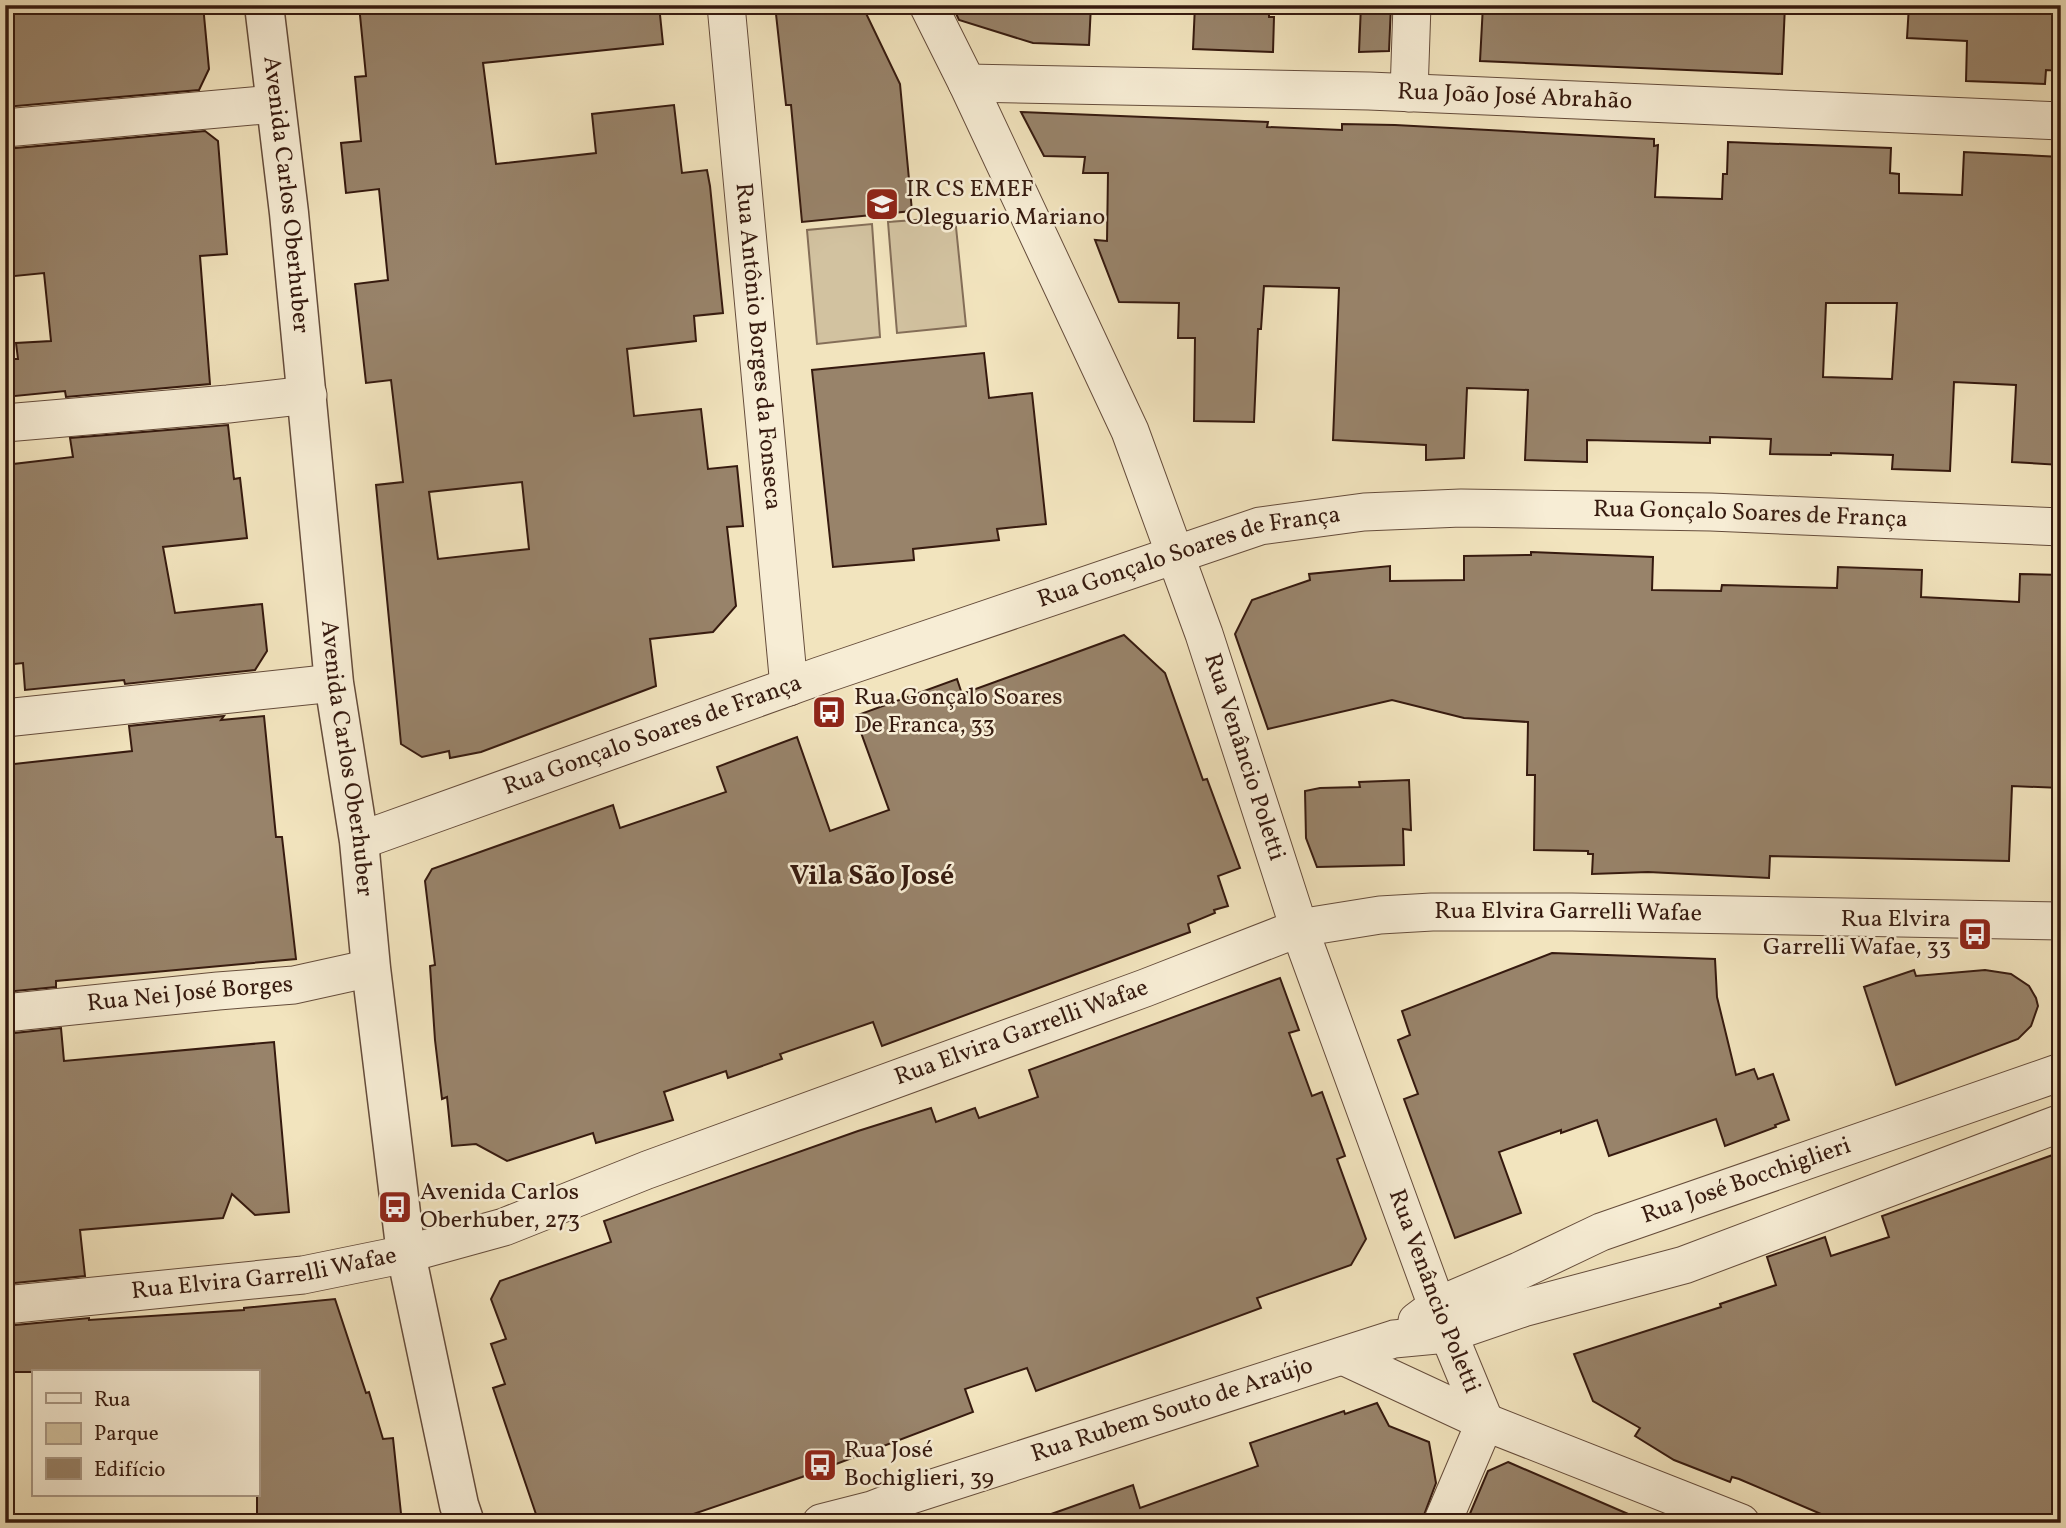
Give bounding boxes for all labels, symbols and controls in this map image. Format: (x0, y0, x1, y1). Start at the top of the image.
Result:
street label: Avenida Carlos Oberhuber (253, 54, 317, 335)
street label: Rua João José Abrahão (1397, 75, 1633, 119)
place label: IR CS EMEF Oleguario Mariano (906, 173, 1105, 235)
street label: Rua Antônio Borges da Fonseca (726, 181, 790, 512)
school or university icon: IR CS EMEF Oleguario Mariano (863, 185, 901, 223)
street label: Rua Gonçalo Soares de França (1593, 493, 1908, 537)
street label: Rua Gonçalo Soares de França (1033, 498, 1342, 617)
street label: Avenida Carlos Oberhuber (311, 619, 381, 898)
street label: Rua Venâncio Poletti (1194, 649, 1293, 865)
street label: Rua Gonçalo Soares de França (499, 666, 807, 805)
place label: Rua Gonçalo Soares De Franca, 33 (854, 681, 1062, 743)
bus stop icon: Rua Gonçalo Soares De Franca, 33 (810, 693, 848, 731)
district label: Vila São José (790, 857, 954, 896)
street label: Rua Elvira Garrelli Wafae (1434, 895, 1702, 931)
place label: Rua Elvira Garrelli Wafae, 33 (1763, 903, 1951, 965)
bus stop icon: Rua Elvira Garrelli Wafae, 33 (1956, 915, 1994, 953)
street label: Rua Nei José Borges (85, 968, 294, 1021)
street label: Rua Elvira Garrelli Wafae (890, 971, 1153, 1095)
street label: Rua José Bocchiglieri (1637, 1129, 1856, 1233)
place label: Avenida Carlos Oberhuber, 273 (420, 1176, 580, 1238)
street label: Rua Venâncio Poletti (1379, 1185, 1488, 1399)
bus stop icon: Avenida Carlos Oberhuber, 273 (376, 1188, 414, 1226)
street label: Rua Elvira Garrelli Wafae (130, 1239, 400, 1309)
street label: Rua Rubem Souto de Araújo (1027, 1349, 1318, 1472)
legend (32, 1370, 259, 1496)
text: Rua (94, 1386, 131, 1415)
text: Parque (94, 1420, 159, 1449)
place label: Rua José Bochiglieri, 39 (844, 1434, 994, 1496)
bus stop icon: Rua José Bochiglieri, 39 (801, 1446, 839, 1484)
text: Edifício (94, 1456, 166, 1485)

